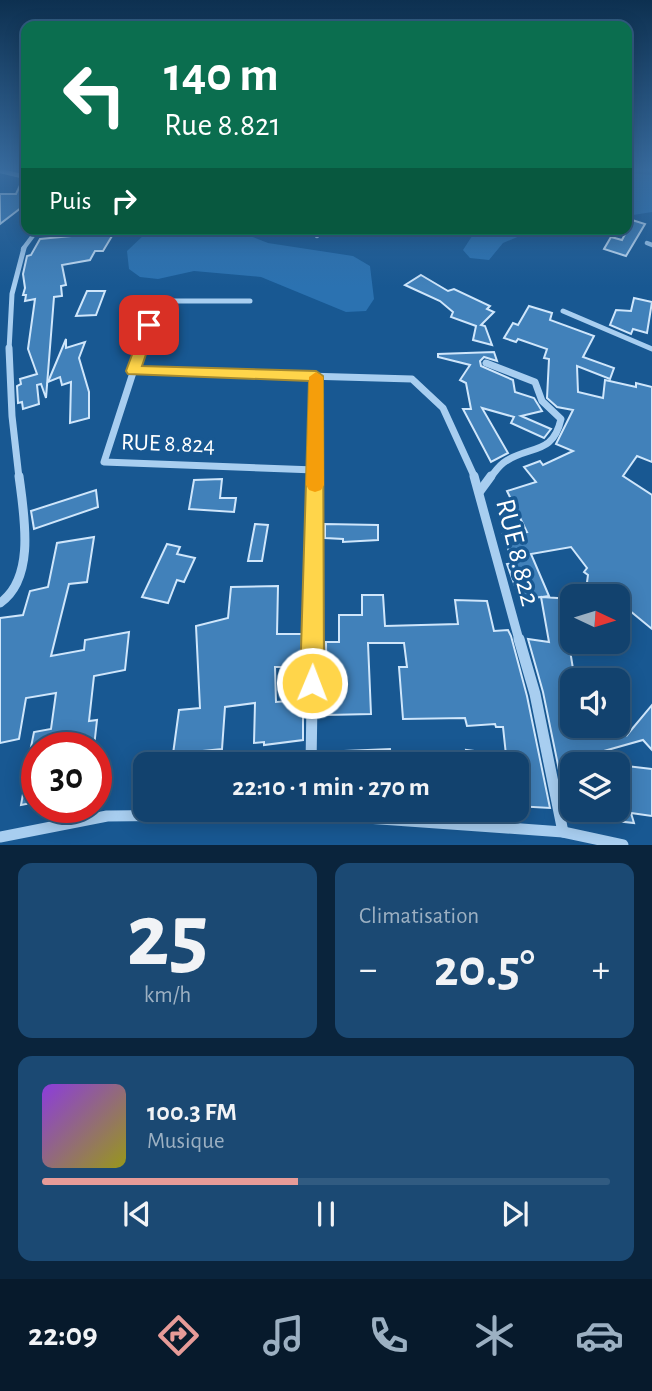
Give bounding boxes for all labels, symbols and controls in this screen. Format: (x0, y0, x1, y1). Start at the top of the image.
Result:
icon: left (49, 49, 140, 140)
text: 140 m (164, 51, 279, 100)
text: Rue 8.821 (164, 109, 281, 141)
icon: right (105, 182, 143, 220)
text: Puis (49, 188, 91, 214)
pin (119, 295, 179, 355)
icon: arrive (130, 306, 168, 344)
street label: RUE 8.824 (121, 430, 215, 458)
street label: RUE 8.822 (490, 496, 544, 609)
north arrow (560, 584, 630, 654)
map controls (560, 584, 630, 822)
position arrow (275, 646, 349, 720)
button: sound (560, 668, 630, 738)
speed limit sign: 30 (21, 732, 112, 823)
button: layers (560, 752, 630, 822)
text: 22:10 · 1 min · 270 m (232, 774, 430, 800)
text: 25 (126, 891, 209, 982)
text: Climatisation (359, 905, 479, 928)
text: 20.5° (434, 943, 535, 995)
text: − (359, 951, 377, 989)
text: + (592, 951, 610, 989)
text: km/h (144, 984, 191, 1007)
text: 100.3 FM (147, 1099, 237, 1125)
text: Musique (147, 1130, 225, 1153)
icon: previous (118, 1195, 156, 1233)
icon: pause (307, 1195, 345, 1233)
icon: next (496, 1195, 534, 1233)
icon: directions (154, 1311, 203, 1360)
icon: music (259, 1311, 308, 1360)
icon: phone (364, 1311, 413, 1360)
icon: climate (470, 1311, 519, 1360)
icon: car (575, 1311, 624, 1360)
text: 22:09 (28, 1319, 98, 1351)

